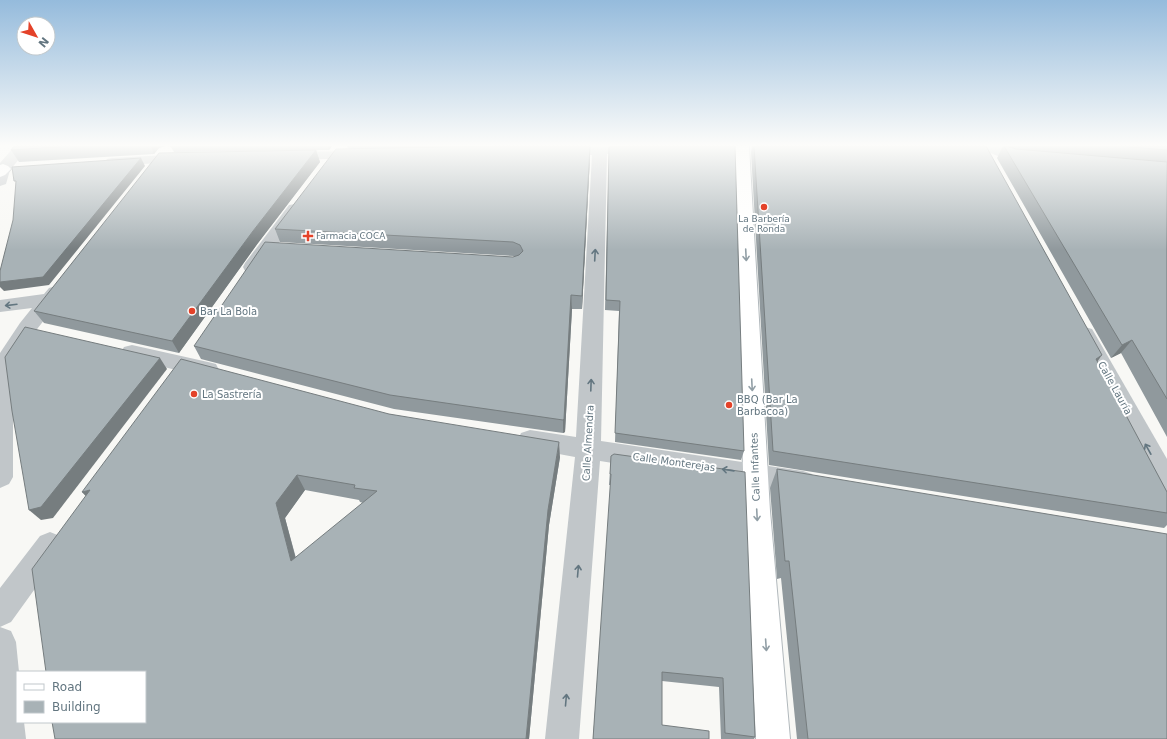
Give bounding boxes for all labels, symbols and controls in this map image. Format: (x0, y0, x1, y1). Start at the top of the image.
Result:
north arrow (16, 16, 56, 56)
text: N (35, 34, 51, 50)
marker: La Barbería de Ronda (759, 202, 769, 212)
place label: La Barbería de Ronda (738, 214, 790, 234)
marker: Farmacia COCA (303, 231, 313, 241)
place label: Farmacia COCA (316, 231, 386, 241)
one-way arrow (743, 248, 750, 261)
one-way arrow (591, 249, 599, 262)
one-way arrow (5, 301, 18, 309)
marker: Bar La Bola (187, 306, 197, 316)
place label: Bar La Bola (200, 306, 257, 317)
street label: Calle Lauría (1096, 360, 1134, 416)
one-way arrow (748, 378, 756, 391)
one-way arrow (587, 379, 594, 392)
marker: La Sastrería (189, 389, 199, 399)
place label: La Sastrería (202, 389, 262, 400)
place label: BBQ (Bar La Barbacoa) (737, 394, 798, 417)
marker: BBQ (Bar La Barbacoa) (724, 400, 734, 410)
street label: Calle Almendra (581, 405, 595, 481)
street label: Calle Infantes (748, 433, 762, 501)
one-way arrow (1144, 443, 1152, 455)
street label: Calle Monterejas (632, 451, 716, 473)
one-way arrow (722, 466, 735, 474)
one-way arrow (754, 508, 761, 521)
one-way arrow (574, 565, 581, 578)
one-way arrow (763, 638, 770, 651)
legend (16, 671, 146, 723)
text: Road (52, 680, 82, 694)
one-way arrow (562, 694, 570, 707)
text: Building (52, 700, 101, 714)

